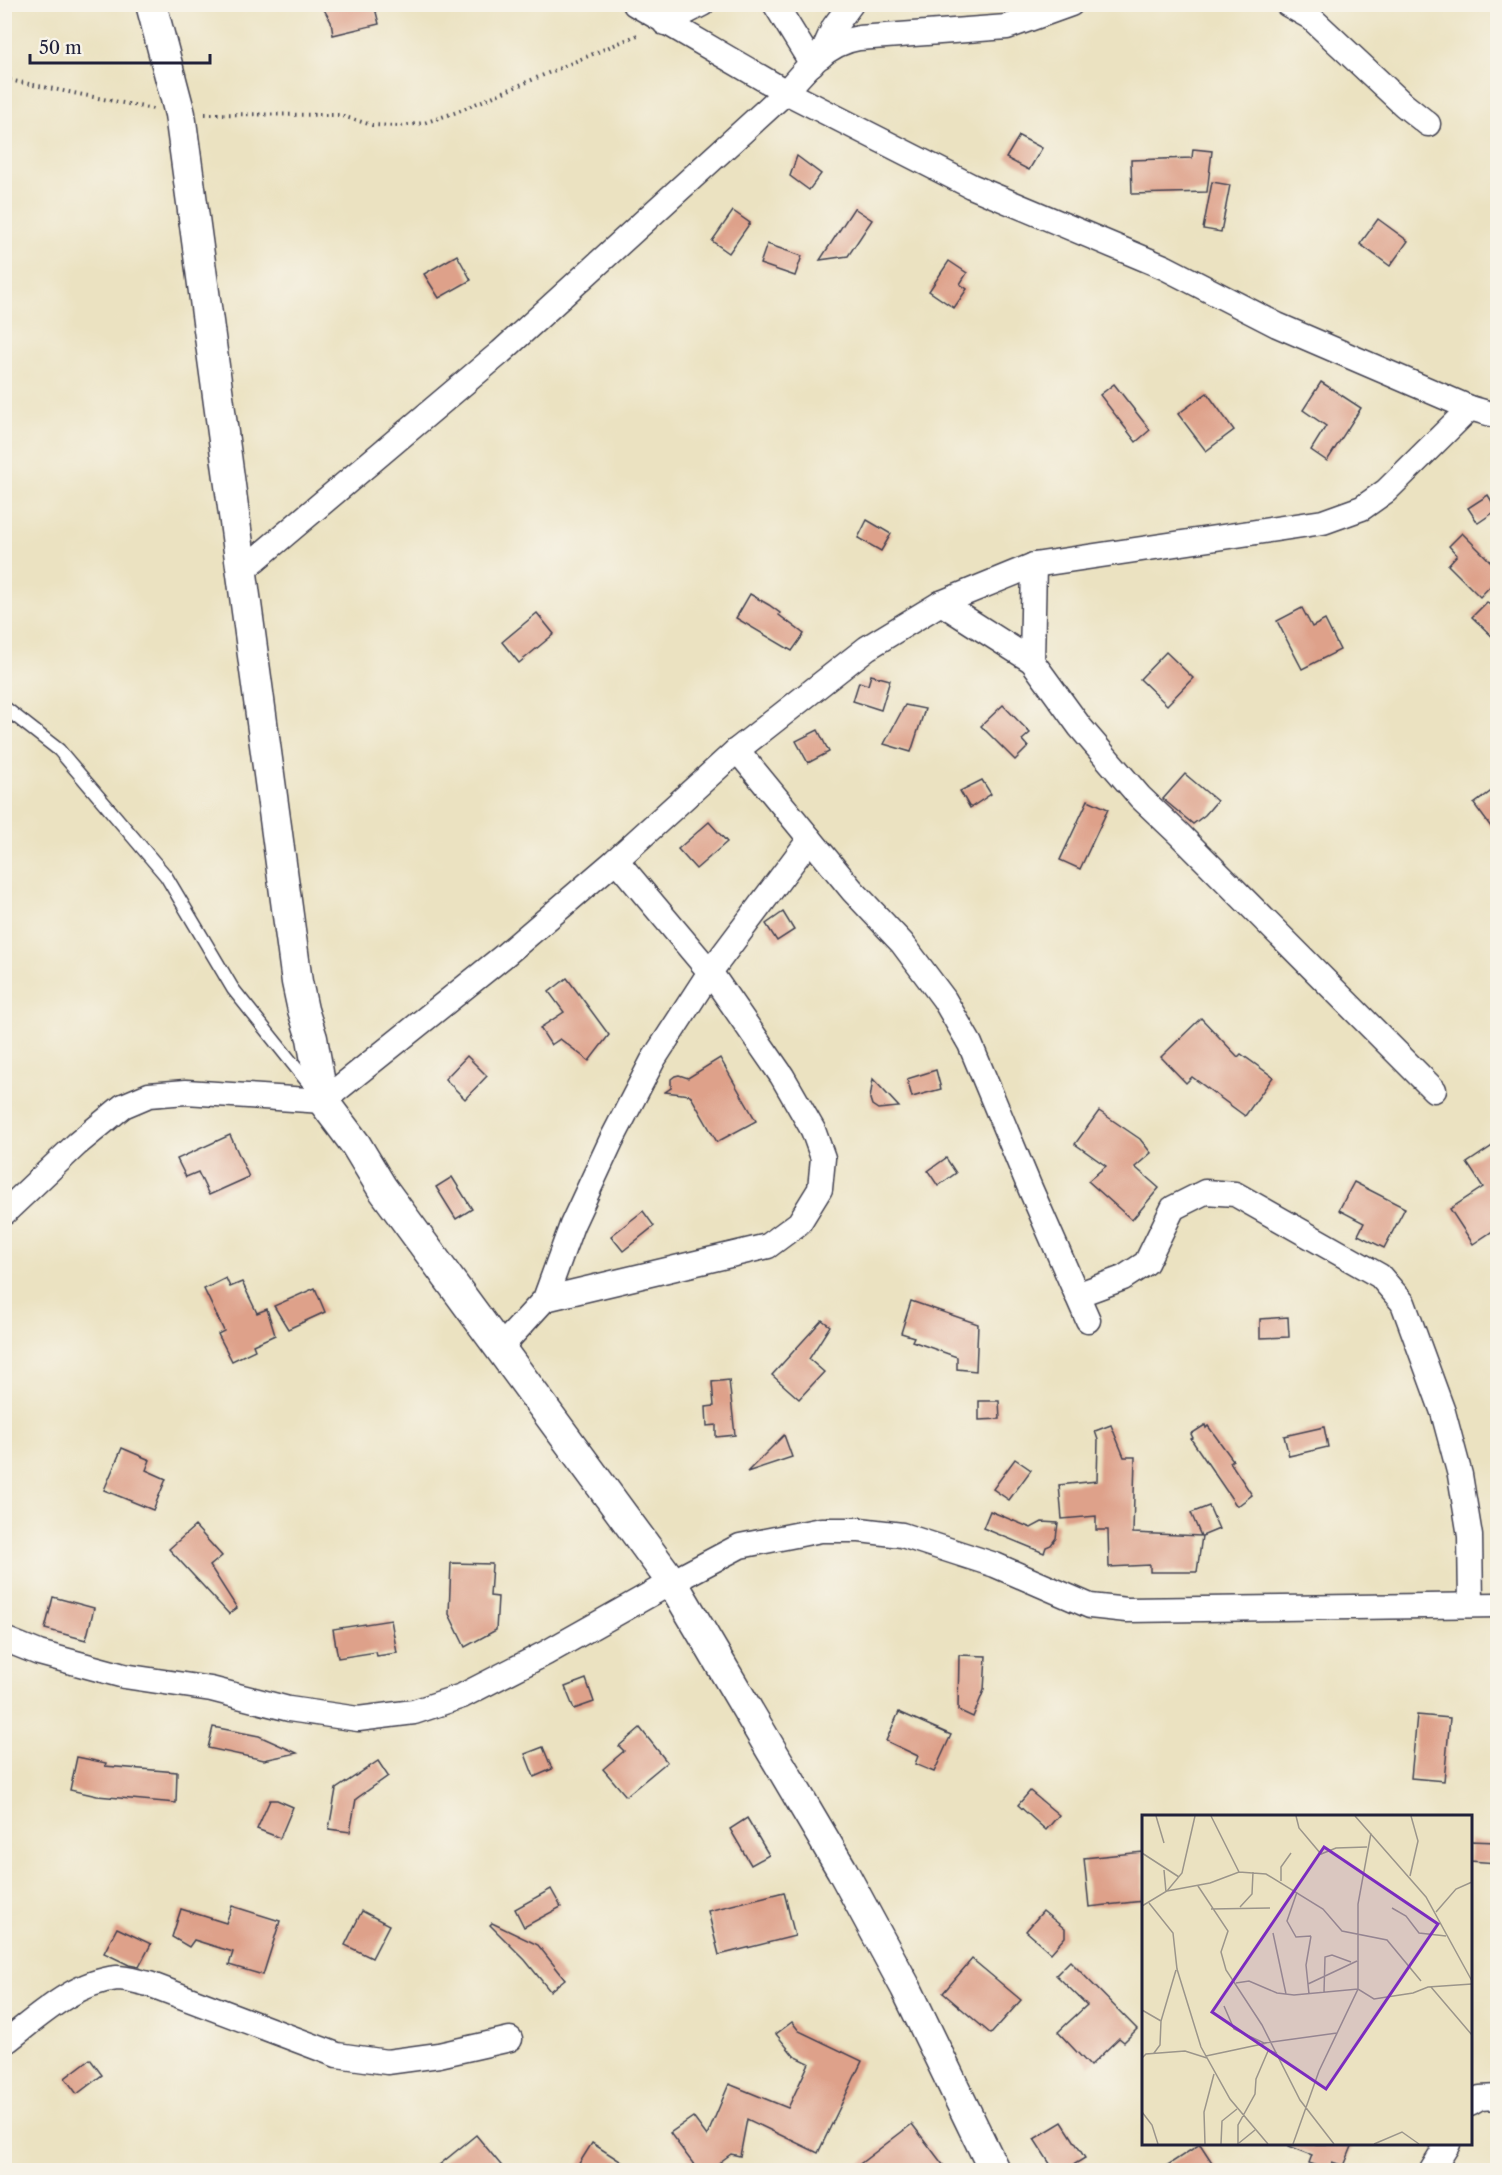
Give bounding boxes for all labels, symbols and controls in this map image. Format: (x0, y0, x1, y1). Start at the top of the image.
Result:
scale bar (30, 27, 210, 65)
text: 50 m (39, 37, 82, 59)
inset map (1142, 1815, 1472, 2145)

